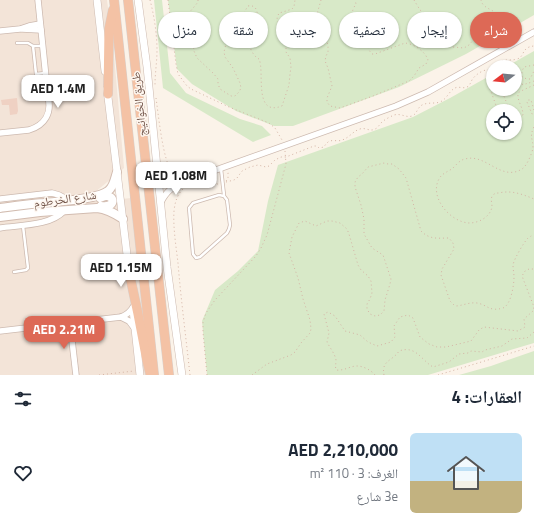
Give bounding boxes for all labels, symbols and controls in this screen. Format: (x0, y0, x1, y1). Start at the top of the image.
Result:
chip: منزل (158, 12, 211, 48)
chip: شقة (219, 12, 268, 48)
chip: جديد (276, 12, 331, 48)
chip: تصفية (339, 12, 399, 48)
chip: إيجار (407, 12, 462, 48)
chip: شراء (470, 12, 522, 48)
north arrow (486, 60, 522, 96)
map controls (486, 60, 522, 140)
street label: طريق الخوانيج (126, 71, 151, 137)
pin: AED 1.4M (17, 75, 99, 109)
text: AED 1.4M (30, 78, 86, 98)
button: locate (486, 104, 522, 140)
pin: AED 1.08M (130, 162, 222, 196)
text: AED 1.08M (145, 165, 207, 185)
street label: شارع الخرطوم (32, 185, 98, 212)
pin: AED 1.15M (75, 254, 167, 288)
text: AED 1.15M (90, 257, 152, 277)
pin: AED 2.21M (18, 316, 110, 350)
text: AED 2.21M (33, 319, 95, 339)
text: العقارات: 4 (451, 384, 522, 410)
icon: filters (12, 388, 34, 410)
text: AED 2,210,000 (288, 437, 398, 463)
icon: home (442, 449, 490, 497)
icon: heart (12, 462, 34, 484)
text: الغرف: 3 · 110 m² (310, 463, 398, 483)
text: 3e شارع (357, 486, 398, 506)

